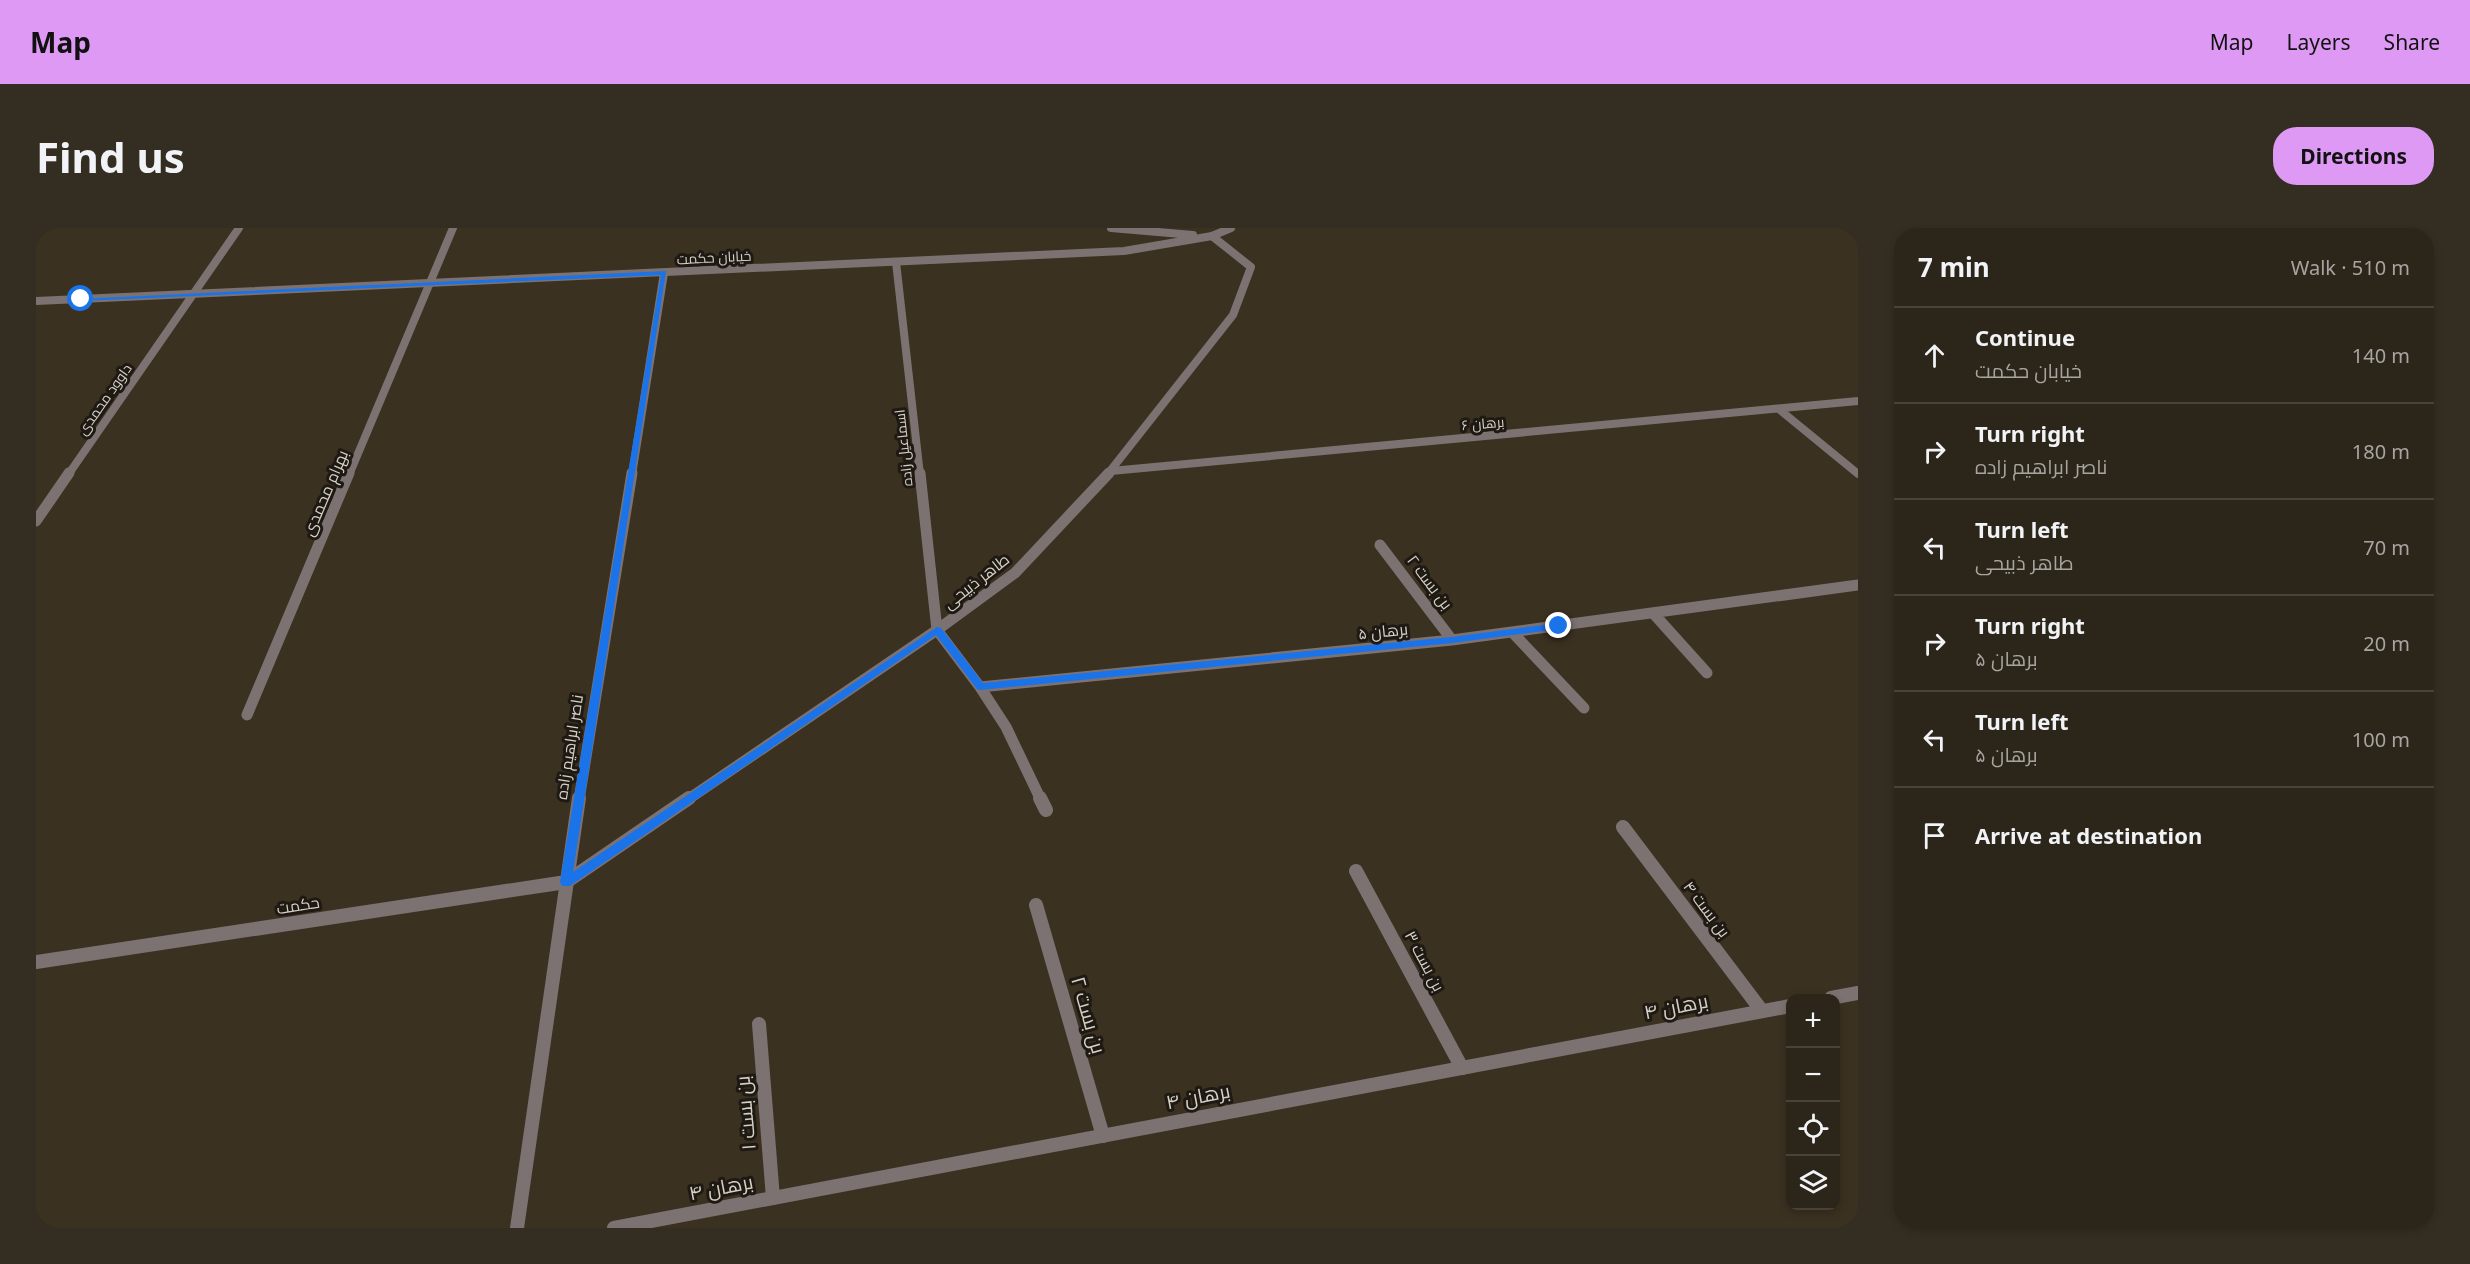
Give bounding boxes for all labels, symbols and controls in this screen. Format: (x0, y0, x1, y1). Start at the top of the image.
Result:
text: Map (30, 23, 91, 61)
text: Map (2210, 28, 2254, 56)
text: Layers (2287, 28, 2351, 56)
text: Share (2384, 28, 2440, 56)
button: Directions (2273, 127, 2434, 185)
text: Find us (36, 128, 185, 185)
street label: خیابان حکمت (676, 246, 752, 268)
text: 7 min (1918, 249, 1990, 285)
text: Walk · 510 m (2291, 254, 2410, 281)
route start (67, 285, 93, 311)
text: Continue (1975, 322, 2075, 352)
icon: ahead (1918, 339, 1951, 372)
text: 140 m (2352, 342, 2410, 369)
text: خیابان حکمت (1975, 357, 2082, 384)
street label: داوود محمدی (72, 360, 136, 438)
street label: اسماعیل زاده (890, 409, 916, 487)
street label: برهان ۶ (1461, 412, 1505, 434)
text: Turn right (1975, 418, 2085, 448)
icon: right (1918, 435, 1951, 468)
text: 180 m (2352, 438, 2410, 465)
street label: بهرام محمدی (297, 446, 354, 540)
text: ناصر ابراهیم زاده (1975, 453, 2107, 480)
text: Turn left (1975, 514, 2069, 544)
icon: left (1918, 531, 1951, 564)
text: 70 m (2363, 534, 2410, 561)
street label: طاهر ذبیحی (938, 548, 1014, 614)
text: طاهر ذبیحی (1975, 549, 2074, 576)
street label: بن بست ۲ (1402, 550, 1458, 614)
text: Turn right (1975, 610, 2085, 640)
route end (1545, 612, 1571, 638)
street label: برهان ۵ (1357, 617, 1409, 645)
icon: right (1918, 627, 1951, 660)
text: 20 m (2363, 630, 2410, 657)
text: برهان ۵ (1975, 645, 2038, 672)
street label: ناصر ابراهیم زاده (550, 693, 589, 801)
text: Turn left (1975, 706, 2069, 736)
icon: left (1918, 723, 1951, 756)
text: 100 m (2352, 726, 2410, 753)
text: برهان ۵ (1975, 741, 2038, 768)
icon: arrive (1918, 819, 1951, 852)
text: Arrive at destination (1975, 820, 2202, 850)
street label: بن بست ۴ (1679, 876, 1735, 942)
street label: حکمت (275, 891, 321, 919)
street label: بن بست ۳ (1400, 927, 1450, 995)
street label: بن بست ۲ (1065, 973, 1113, 1057)
street label: برهان ۴ (1642, 987, 1710, 1025)
map controls (1786, 994, 1840, 1210)
button: + (1786, 994, 1840, 1048)
button: − (1786, 1048, 1840, 1102)
street label: بن بست ۱ (728, 1075, 762, 1151)
street label: برهان ۴ (1164, 1077, 1232, 1115)
button: locate (1786, 1102, 1840, 1156)
button: layers (1786, 1156, 1840, 1210)
street label: برهان ۴ (687, 1168, 755, 1206)

